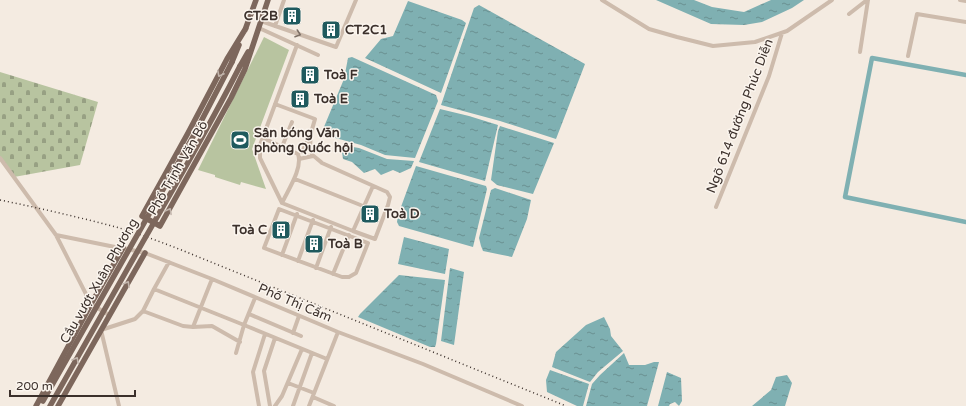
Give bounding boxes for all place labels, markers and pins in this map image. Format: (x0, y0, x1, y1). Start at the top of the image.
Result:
building icon: CT2B (281, 5, 303, 27)
place label: CT2B (244, 8, 278, 24)
building icon: CT2C1 (320, 19, 342, 41)
place label: CT2C1 (345, 22, 387, 38)
building icon: Toà F (299, 64, 321, 86)
place label: Toà F (323, 67, 358, 83)
building icon: Toà E (289, 88, 311, 110)
place label: Toà E (313, 91, 348, 107)
place label: Sân bóng Văn phòng Quốc hội (254, 125, 353, 156)
sports icon: Sân bóng Văn phòng Quốc hội (229, 129, 251, 151)
building icon: Toà D (359, 203, 381, 225)
place label: Toà D (383, 206, 420, 222)
building icon: Toà C (270, 219, 292, 241)
place label: Toà C (231, 222, 267, 238)
building icon: Toà B (303, 233, 325, 255)
place label: Toà B (327, 236, 363, 252)

